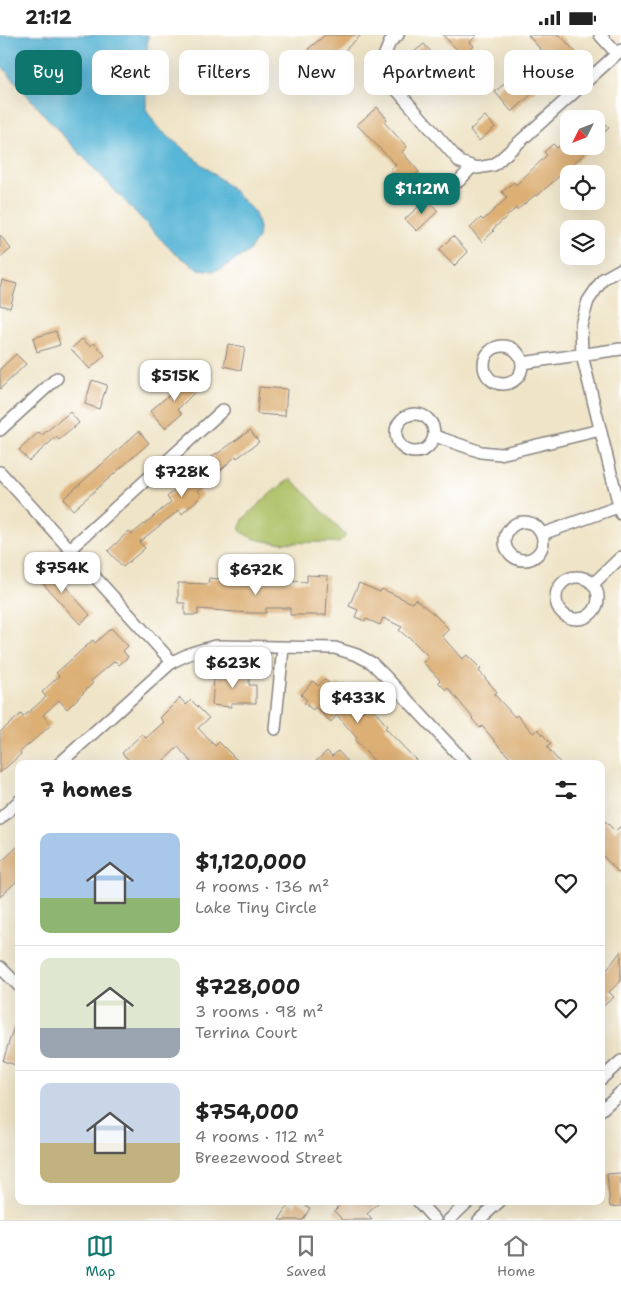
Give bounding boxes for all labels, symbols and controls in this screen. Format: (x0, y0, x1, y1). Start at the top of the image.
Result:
text: 21:12 (25, 5, 72, 30)
chip: Buy (15, 50, 82, 95)
chip: Rent (92, 50, 169, 95)
chip: Filters (179, 50, 269, 95)
chip: New (279, 50, 354, 95)
chip: Apartment (364, 50, 494, 95)
chip: House (504, 50, 593, 95)
north arrow (560, 110, 605, 155)
map controls (560, 110, 605, 265)
button: locate (560, 165, 605, 210)
pin: $1.12M (381, 173, 463, 215)
text: $1.12M (395, 178, 449, 199)
button: layers (560, 220, 605, 265)
pin: $515K (140, 359, 210, 402)
text: $515K (151, 365, 199, 386)
pin: $728K (147, 455, 217, 498)
text: $728K (155, 461, 209, 482)
pin: $754K (27, 551, 97, 594)
pin: $672K (221, 553, 291, 596)
text: $754K (35, 557, 89, 578)
text: $672K (229, 559, 283, 580)
pin: $623K (198, 647, 268, 689)
text: $623K (206, 652, 260, 673)
pin: $433K (323, 681, 393, 724)
text: $433K (331, 687, 385, 708)
text: 7 homes (40, 776, 132, 804)
icon: filters (552, 776, 580, 804)
text: $1,120,000 (195, 848, 307, 876)
icon: home (80, 853, 140, 913)
icon: heart (552, 869, 580, 897)
text: 4 rooms · 136 m² (195, 876, 329, 897)
text: Lake Tiny Circle (195, 897, 317, 918)
text: $728,000 (195, 973, 300, 1001)
icon: home (80, 978, 140, 1038)
icon: heart (552, 994, 580, 1022)
text: 3 rooms · 98 m² (195, 1001, 324, 1022)
text: Terrina Court (195, 1022, 298, 1043)
text: $754,000 (195, 1098, 299, 1126)
icon: home (80, 1103, 140, 1163)
icon: heart (552, 1119, 580, 1147)
text: 4 rooms · 112 m² (195, 1126, 325, 1147)
text: Breezewood Street (195, 1147, 342, 1168)
tab: Map (85, 1232, 115, 1280)
tab: Saved (286, 1232, 326, 1280)
tab: Home (497, 1232, 536, 1280)

